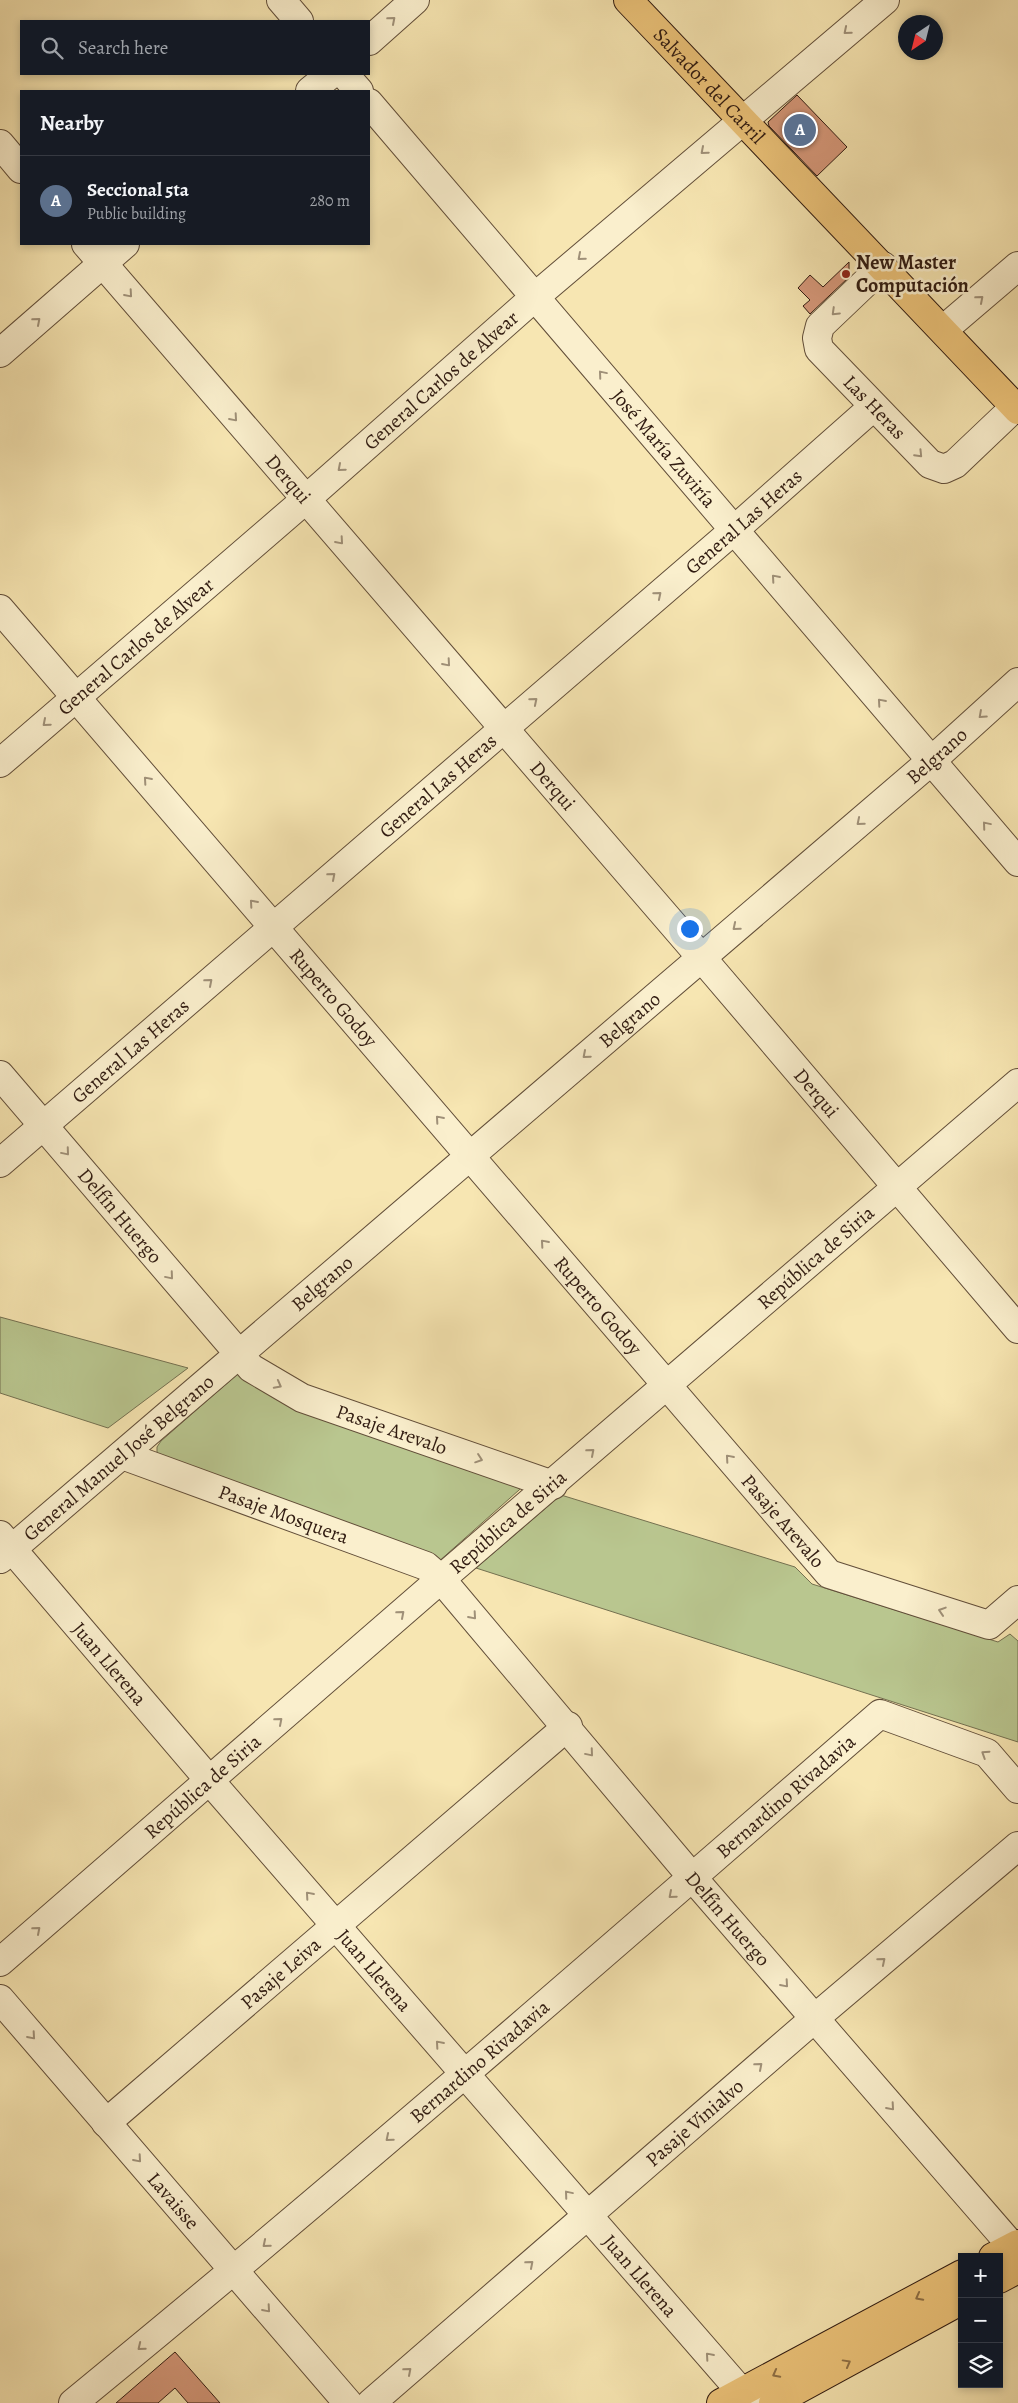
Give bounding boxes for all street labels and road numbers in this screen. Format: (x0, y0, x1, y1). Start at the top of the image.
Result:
street label: Salvador del Carril (648, 21, 771, 150)
street label: General Carlos de Alvear (358, 304, 524, 456)
street label: Las Heras (837, 369, 912, 445)
street label: José María Zuviría (606, 383, 723, 514)
street label: Derqui (260, 448, 317, 509)
street label: General Las Heras (679, 463, 808, 580)
street label: General Carlos de Alvear (52, 571, 220, 721)
street label: Belgrano (900, 721, 973, 790)
street label: General Las Heras (373, 727, 502, 844)
street label: Derqui (524, 755, 582, 816)
street label: Ruperto Godoy (284, 942, 384, 1053)
street label: Belgrano (593, 985, 666, 1054)
street label: General Las Heras (66, 992, 195, 1109)
street label: Derqui (788, 1062, 846, 1123)
street label: Delfín Huergo (72, 1162, 169, 1269)
street label: República de Siria (751, 1199, 880, 1315)
street label: Belgrano (285, 1249, 359, 1317)
street label: Ruperto Godoy (548, 1250, 649, 1361)
street label: General Manuel José Belgrano (17, 1368, 220, 1547)
street label: Pasaje Arevalo (333, 1397, 451, 1461)
street label: República de Siria (443, 1463, 573, 1580)
street label: Pasaje Arevalo (735, 1468, 831, 1573)
street label: Pasaje Mosquera (215, 1478, 353, 1550)
street label: Juan Llerena (66, 1616, 153, 1712)
street label: República de Siria (138, 1728, 267, 1845)
street label: Bernardino Rivadavia (710, 1728, 862, 1864)
street label: Delfín Huergo (679, 1865, 777, 1972)
street label: Juan Llerena (331, 1923, 418, 2018)
street label: Pasaje Leiva (235, 1931, 327, 2015)
street label: Bernardino Rivadavia (404, 1993, 556, 2129)
street label: Pasaje Vinialvo (640, 2073, 749, 2173)
street label: Lavaisse (141, 2166, 206, 2235)
street label: Juan Llerena (597, 2228, 684, 2323)

